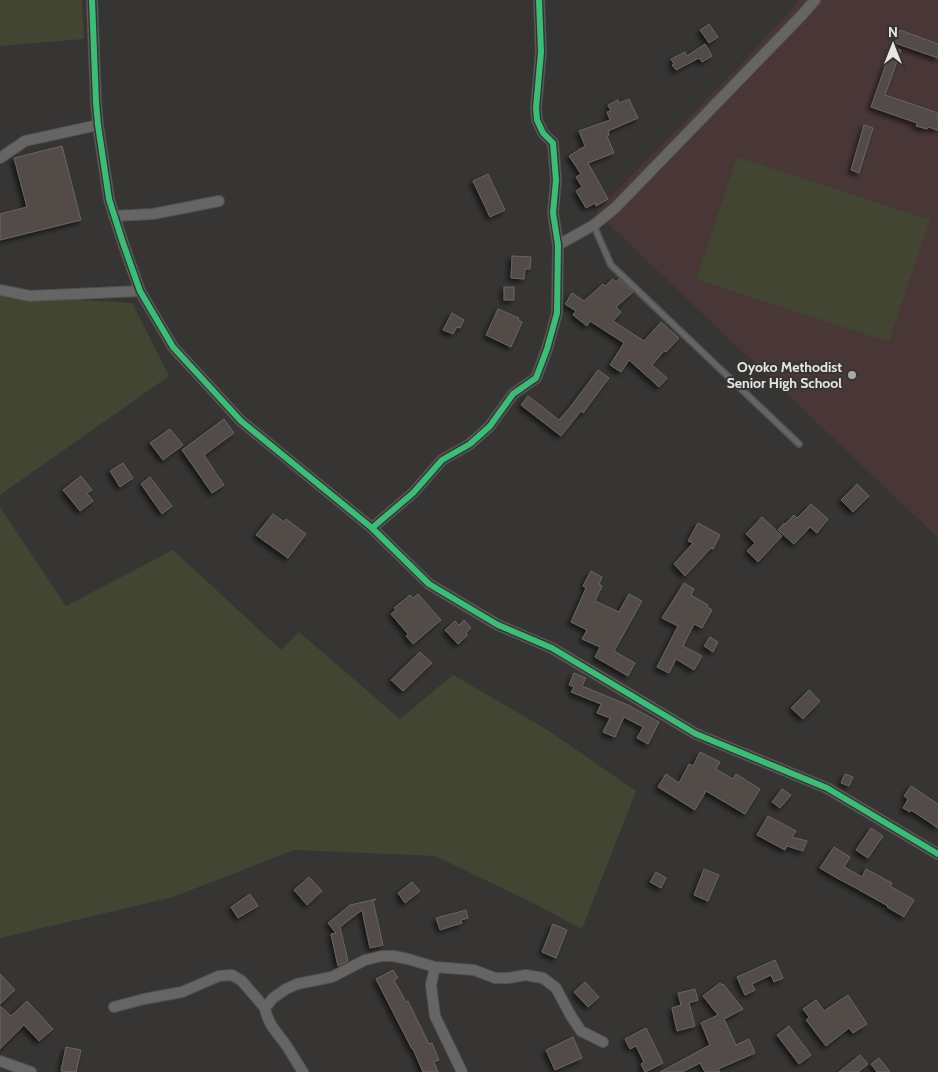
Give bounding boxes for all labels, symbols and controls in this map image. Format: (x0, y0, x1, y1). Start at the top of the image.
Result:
north arrow (868, 20, 918, 70)
text: N (888, 23, 898, 41)
place label: Oyoko Methodist Senior High School (727, 358, 842, 392)
marker: Oyoko Methodist Senior High School (846, 369, 858, 381)

